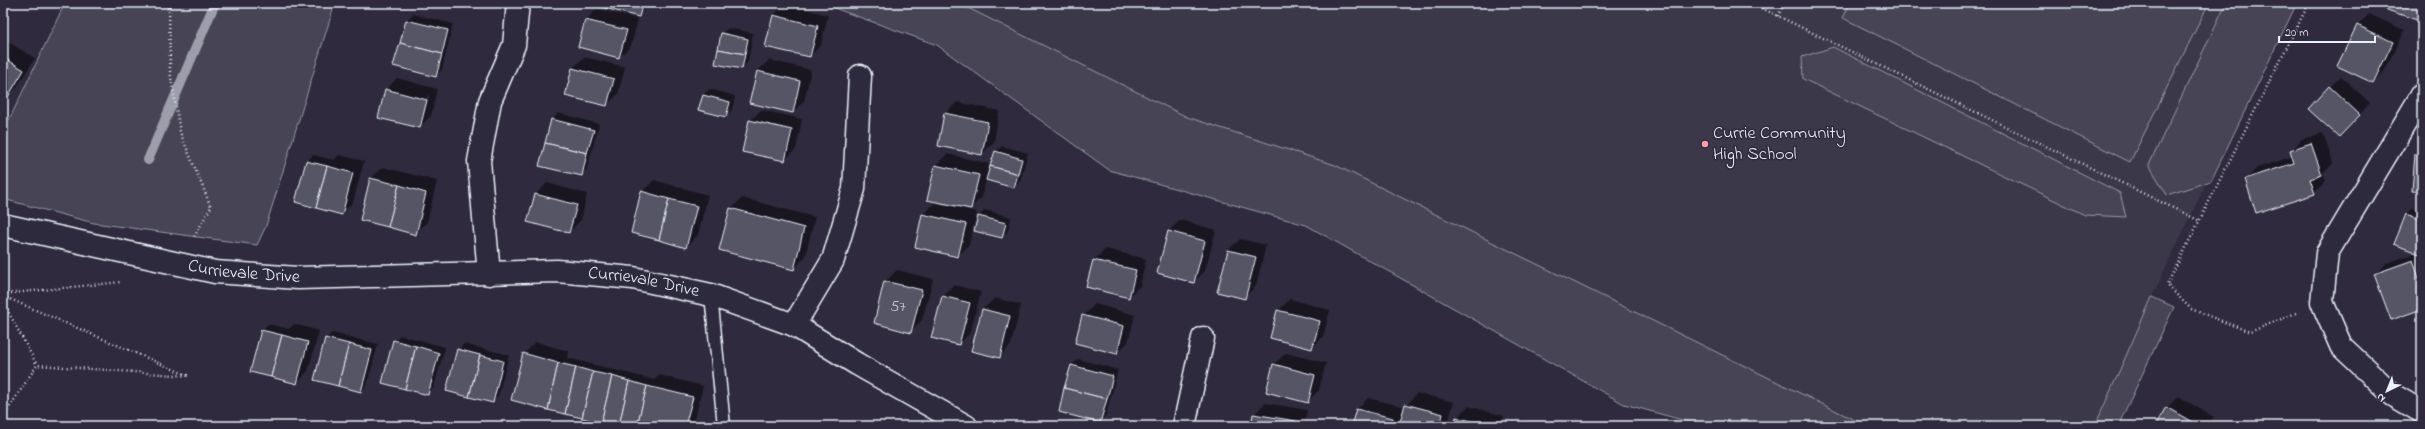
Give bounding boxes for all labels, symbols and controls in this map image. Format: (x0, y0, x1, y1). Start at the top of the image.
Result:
scale bar (2279, 18, 2375, 44)
text: 20 m (2285, 24, 2308, 42)
place label: Currie Community High School (1713, 121, 1846, 169)
marker: Currie Community High School (1700, 139, 1710, 149)
street label: Currievale Drive (185, 253, 302, 291)
street label: Currievale Drive (587, 261, 703, 305)
house number: 57 (890, 295, 906, 319)
north arrow (2367, 371, 2407, 411)
text: N (2373, 389, 2389, 406)

